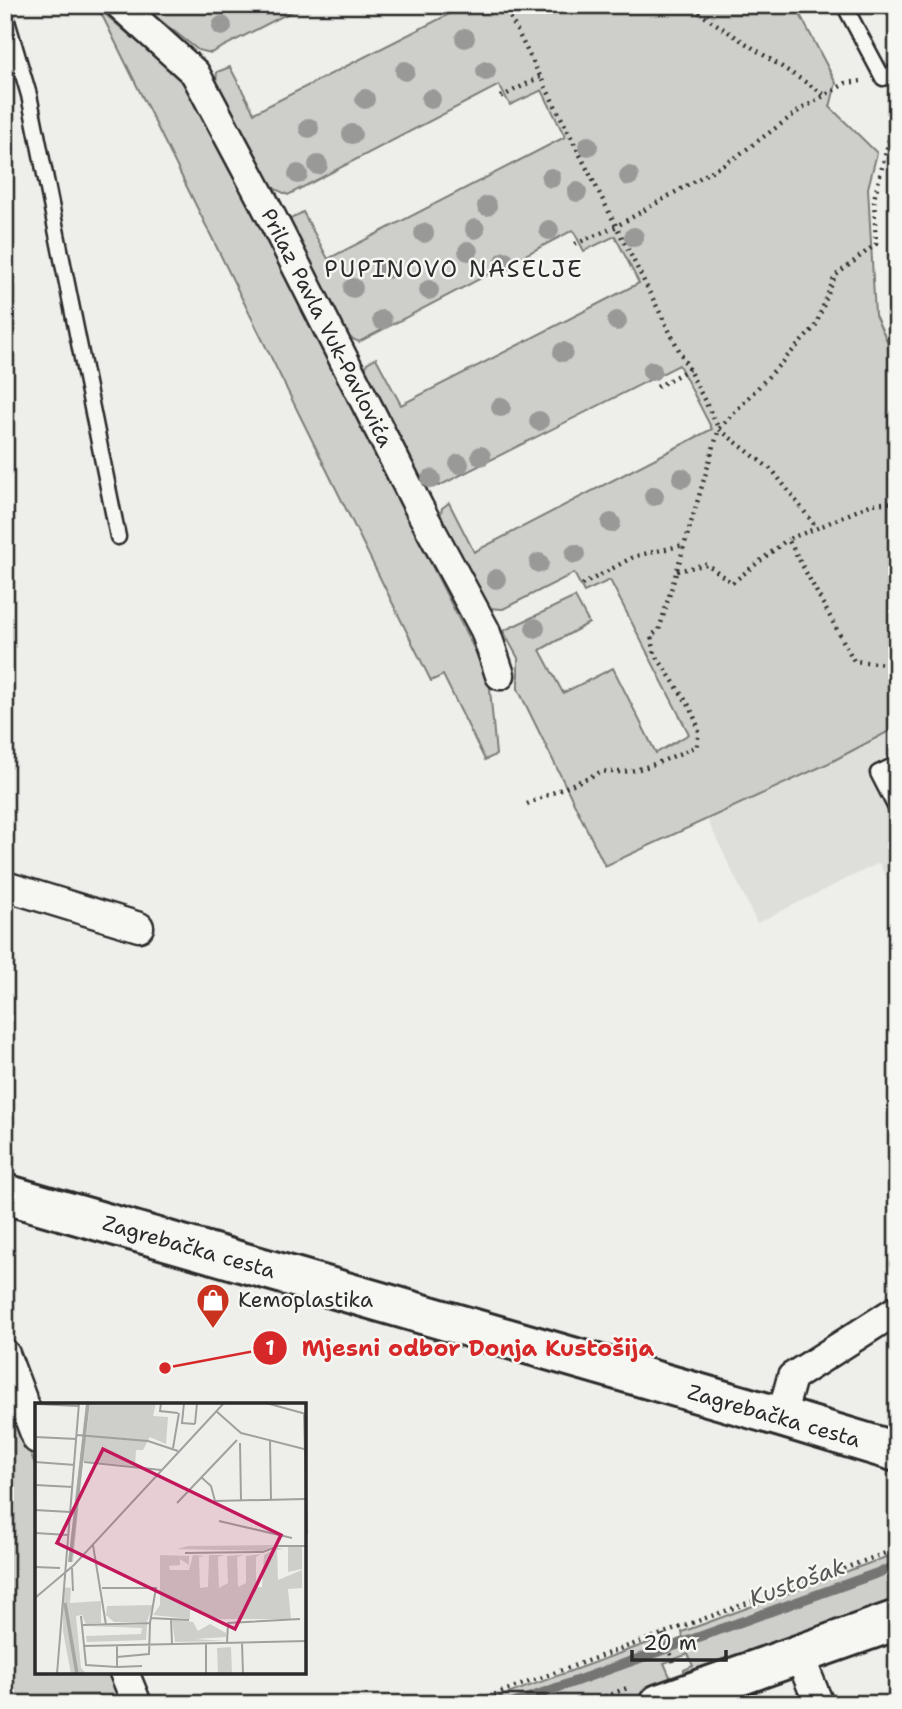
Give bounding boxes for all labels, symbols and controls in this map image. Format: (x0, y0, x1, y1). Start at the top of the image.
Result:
street label: Prilaz Pavla Vuk-Pavlovića (254, 204, 400, 452)
district label: PUPINOVO NASELJE (324, 254, 584, 284)
street label: Zagrebačka cesta (99, 1209, 279, 1285)
shop icon: Kemoplastika (194, 1281, 232, 1330)
place label: Kemoplastika (238, 1286, 373, 1314)
callout: Mjesni odbor Donja Kustošija (253, 1326, 668, 1370)
text: Mjesni odbor Donja Kustošija (302, 1333, 654, 1363)
text: 1 (265, 1334, 275, 1362)
street label: Zagrebačka cesta (684, 1378, 864, 1454)
inset map (35, 1403, 306, 1674)
water label: Kustošak (745, 1551, 849, 1613)
scale bar (632, 1618, 727, 1662)
text: 20 m (643, 1629, 697, 1657)

